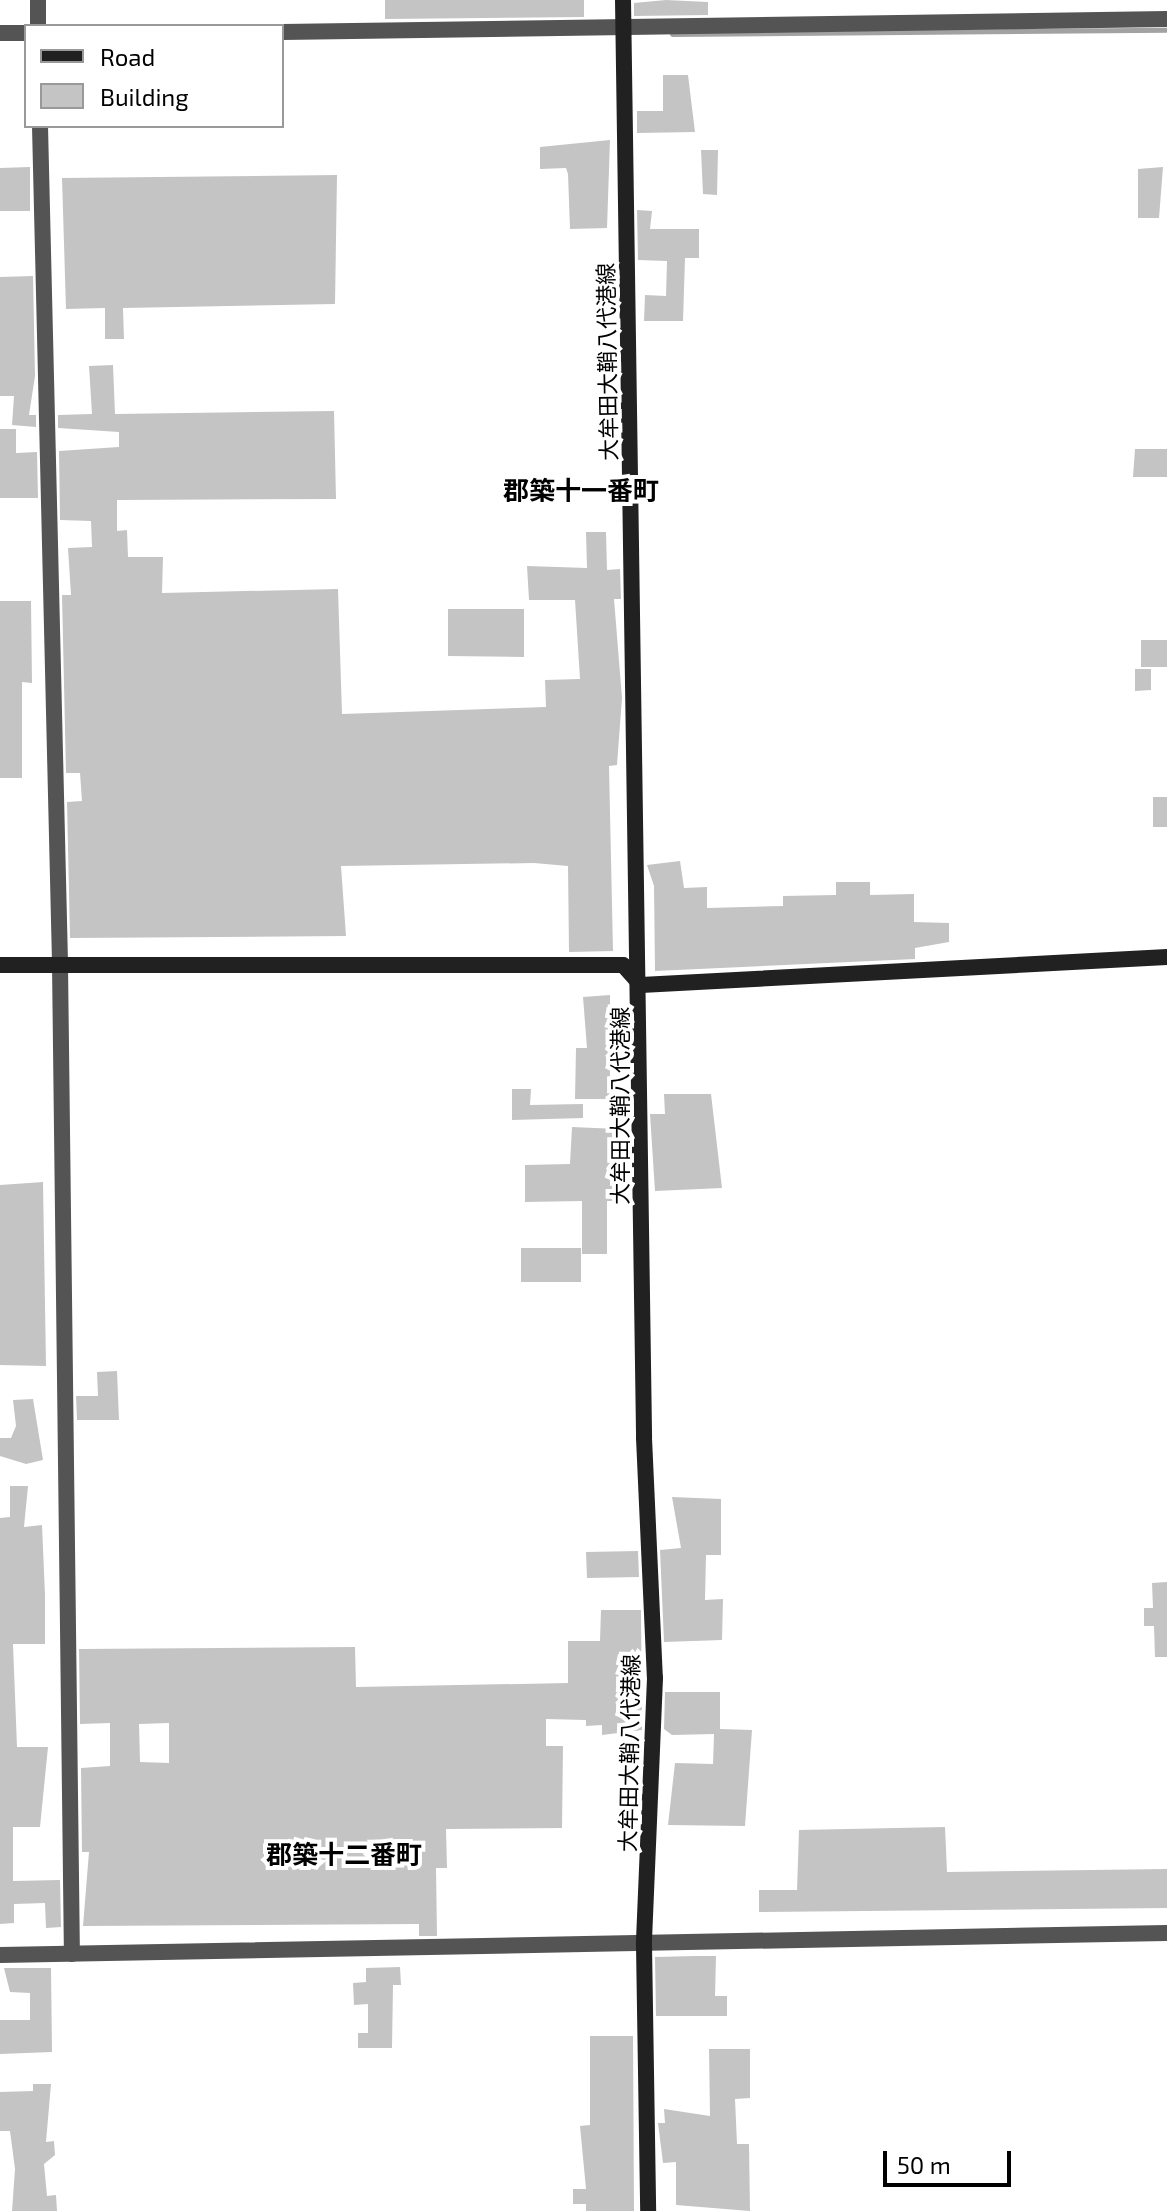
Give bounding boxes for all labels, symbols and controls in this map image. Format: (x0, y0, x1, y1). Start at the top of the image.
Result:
legend (24, 24, 284, 128)
text: Road (100, 42, 155, 71)
text: Building (100, 82, 189, 111)
street label: 大牟田大鞘八代港線 (592, 263, 622, 461)
district label: 郡築十一番町 (503, 474, 659, 506)
street label: 大牟田大鞘八代港線 (607, 1007, 633, 1205)
street label: 大牟田大鞘八代港線 (614, 1654, 644, 1852)
district label: 郡築十二番町 (266, 1838, 422, 1870)
scale bar (887, 2135, 1015, 2185)
text: 50 m (897, 2150, 951, 2179)

